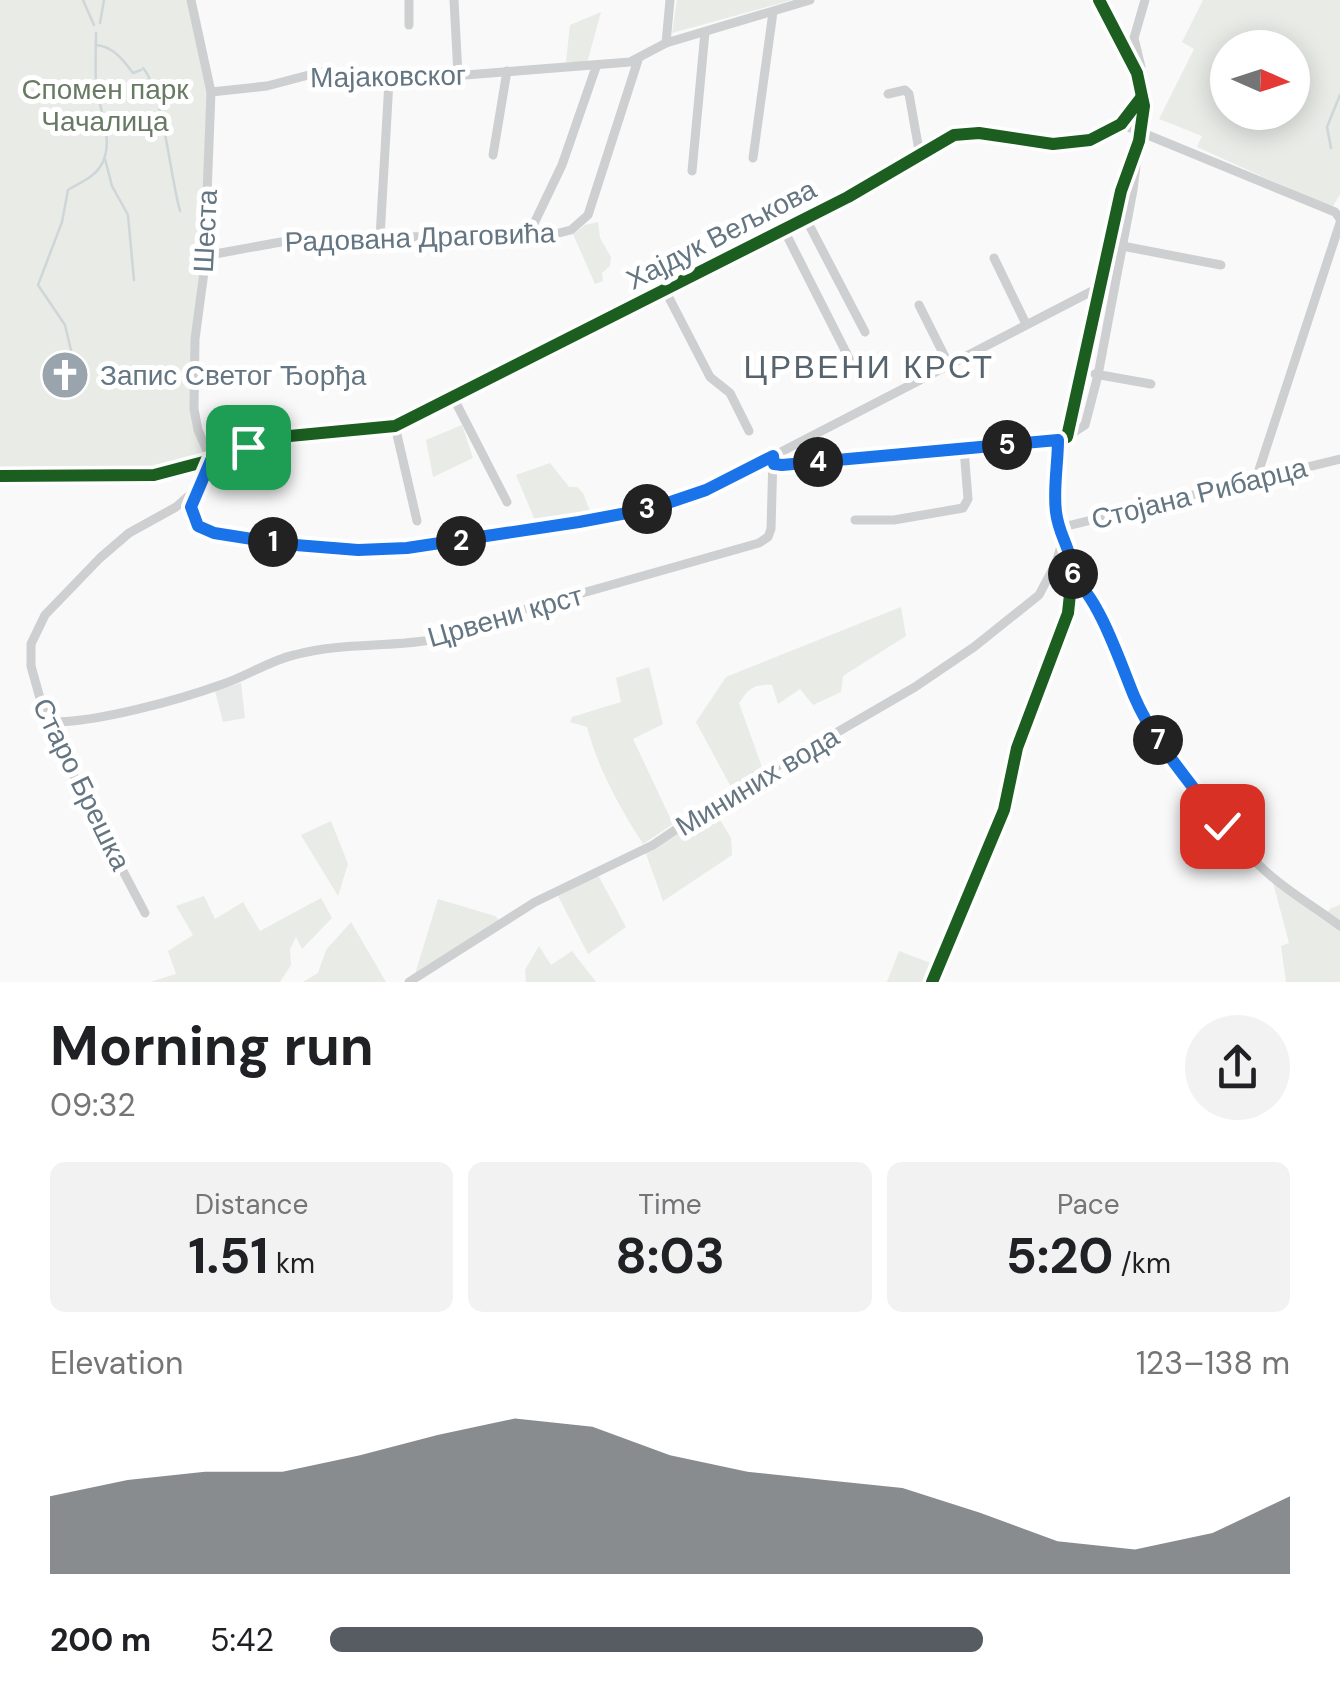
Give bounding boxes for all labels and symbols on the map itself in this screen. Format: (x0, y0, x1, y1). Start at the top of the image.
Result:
north arrow (1210, 30, 1310, 130)
street label: Мајаковског (310, 57, 466, 96)
park label: Спомен парк Чачалица (21, 71, 189, 140)
street label: Хајдук Вељкова (620, 170, 823, 298)
street label: Шеста (185, 188, 226, 274)
street label: Радована Драговића (284, 214, 556, 261)
district label: ЦРВЕНИ КРСТ (743, 346, 995, 388)
church icon: Запис Светог Ђорђа (39, 349, 91, 401)
place label: Запис Светог Ђорђа (100, 357, 367, 394)
pin (206, 405, 291, 490)
pin: 5 (982, 420, 1032, 470)
pin: 4 (793, 437, 843, 487)
street label: Стојана Рибарца (1087, 449, 1311, 538)
pin: 3 (622, 484, 672, 534)
pin: 2 (436, 516, 486, 566)
pin: 1 (248, 517, 298, 567)
pin: 6 (1048, 549, 1098, 599)
street label: Црвени крст (423, 577, 587, 656)
street label: Старо Брешка (24, 692, 139, 877)
pin: 7 (1133, 715, 1183, 765)
street label: Мининих вода (669, 718, 846, 845)
pin (1180, 784, 1265, 869)

